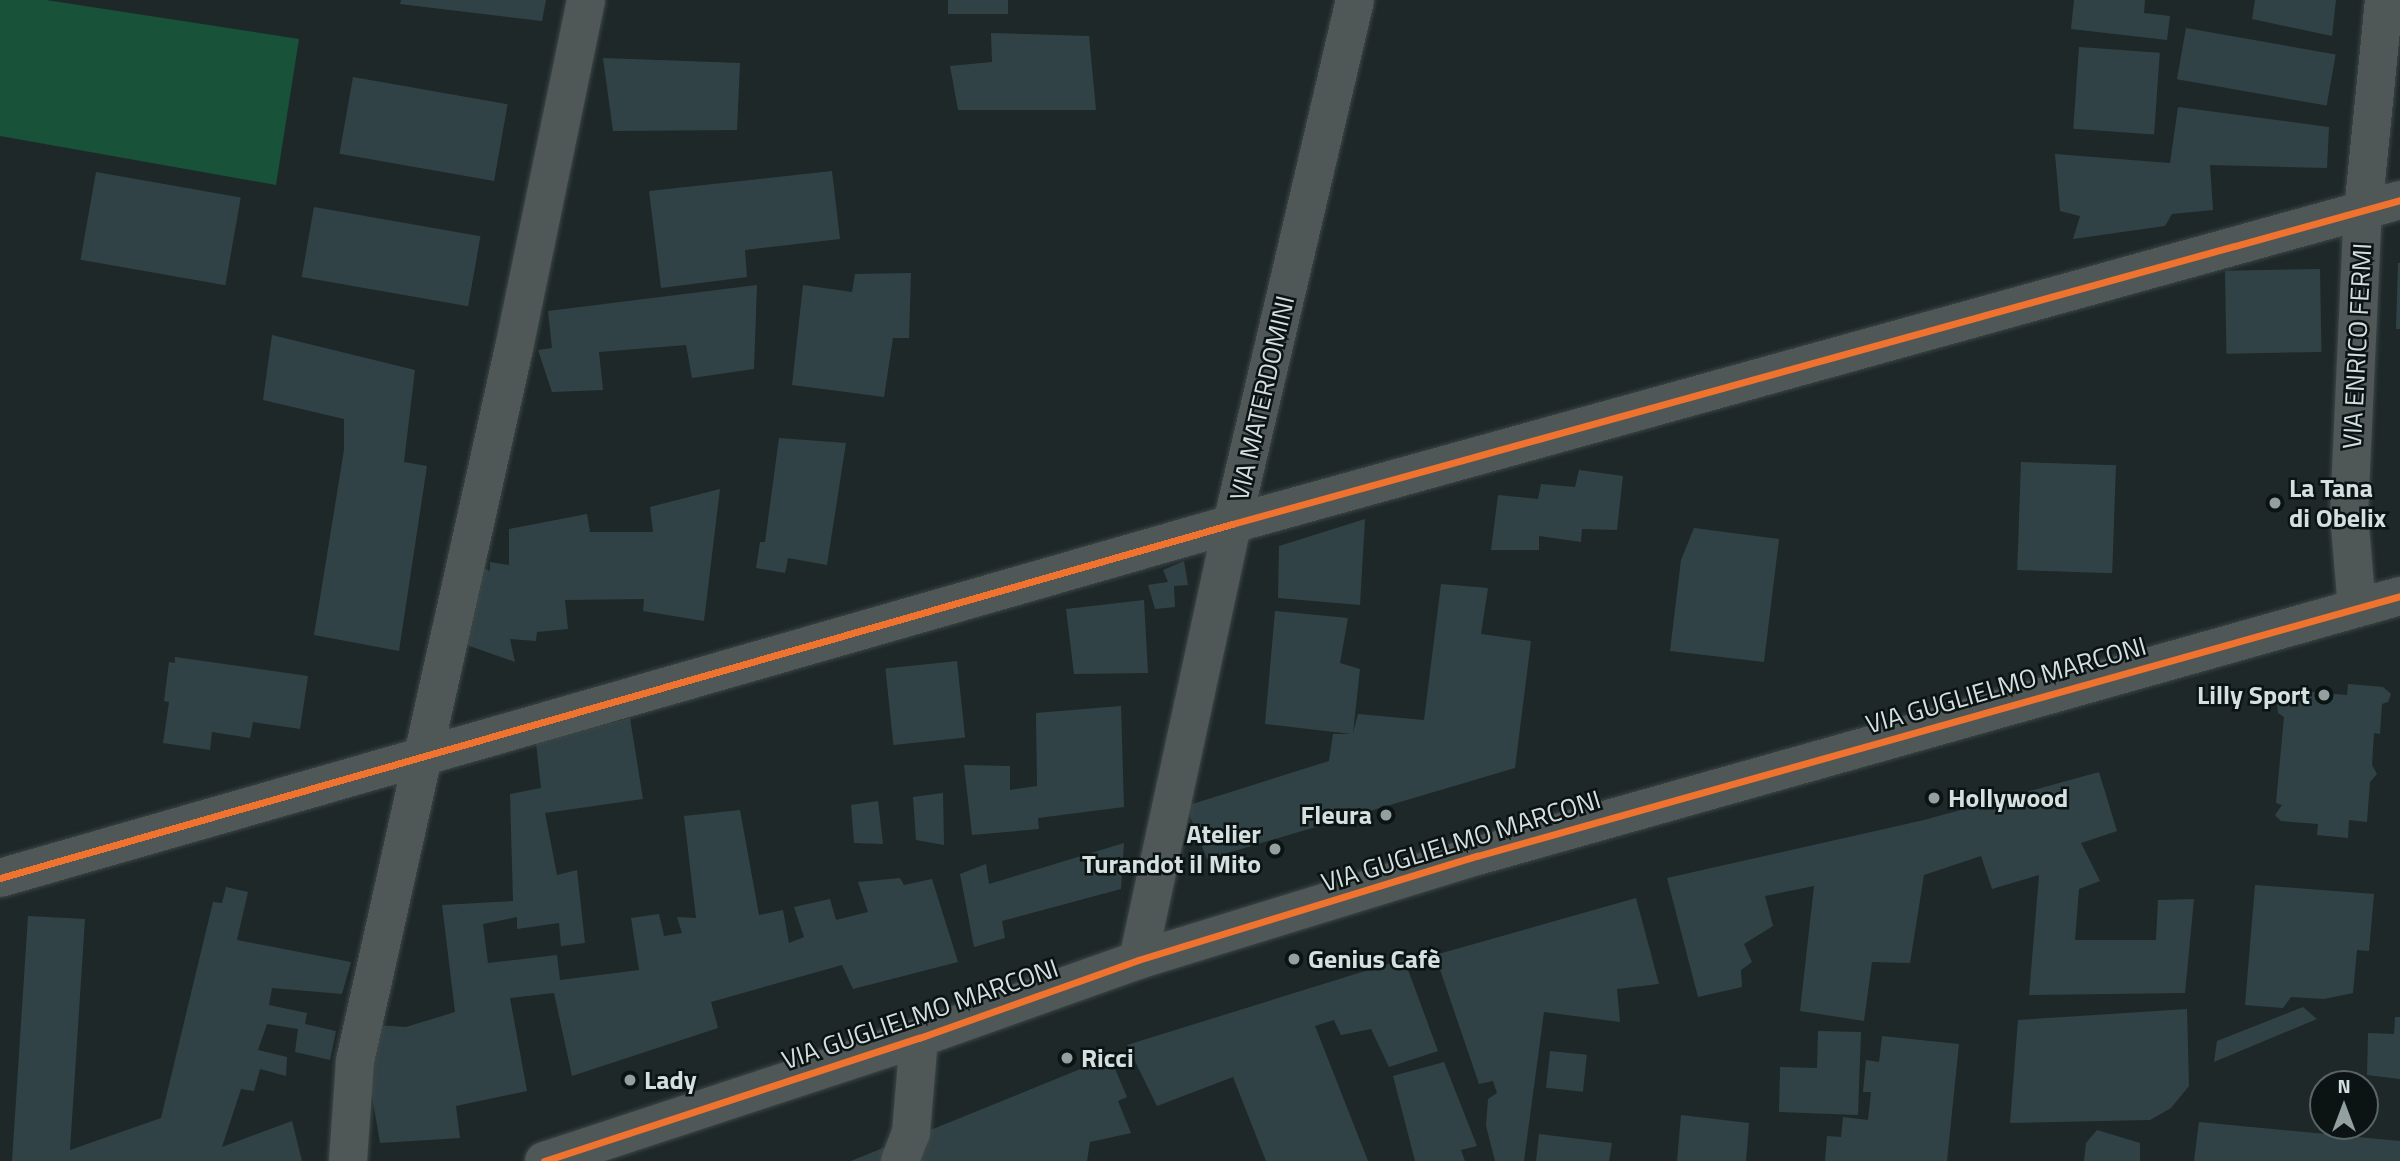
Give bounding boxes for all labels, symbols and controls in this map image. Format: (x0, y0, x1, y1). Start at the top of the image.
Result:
street label: VIA ENRICO FERMI (2336, 242, 2378, 450)
street label: VIA MATERDOMINI (1223, 293, 1301, 503)
place label: La Tana di Obelix (2289, 472, 2386, 534)
marker: La Tana di Obelix (2267, 495, 2283, 511)
street label: VIA GUGLIELMO MARCONI (1862, 630, 2150, 740)
place label: Lilly Sport (2197, 679, 2310, 711)
marker: Lilly Sport (2316, 687, 2332, 703)
place label: Hollywood (1948, 782, 2068, 814)
street label: VIA GUGLIELMO MARCONI (1318, 784, 1604, 898)
marker: Hollywood (1926, 790, 1942, 806)
place label: Fleura (1301, 799, 1372, 831)
marker: Fleura (1378, 807, 1394, 823)
place label: Atelier Turandot il Mito (1082, 818, 1261, 880)
marker: Atelier Turandot il Mito (1267, 841, 1283, 857)
place label: Genius Cafè (1308, 943, 1440, 975)
marker: Genius Cafè (1286, 951, 1302, 967)
street label: VIA GUGLIELMO MARCONI (778, 952, 1062, 1076)
place label: Ricci (1081, 1042, 1134, 1074)
marker: Ricci (1059, 1050, 1075, 1066)
place label: Lady (644, 1064, 697, 1096)
north arrow (2309, 1070, 2379, 1140)
text: N (2337, 1071, 2351, 1100)
marker: Lady (622, 1072, 638, 1088)

